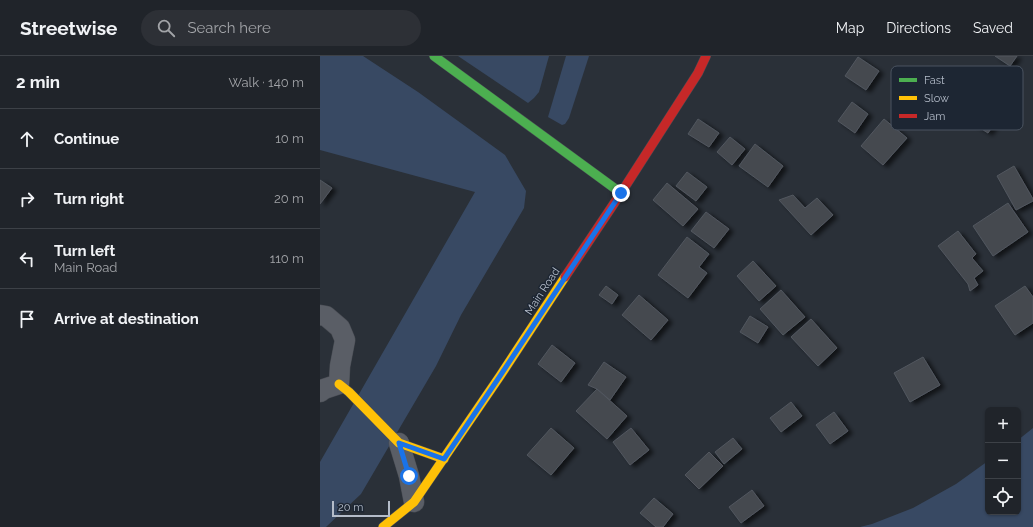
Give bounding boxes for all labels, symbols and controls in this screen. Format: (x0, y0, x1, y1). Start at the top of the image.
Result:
search box (141, 10, 421, 46)
text: Streetwise (20, 17, 117, 39)
icon: search (155, 17, 177, 39)
text: Search here (187, 19, 271, 37)
text: Map (836, 20, 864, 36)
text: Directions (886, 20, 951, 36)
text: Saved (973, 20, 1013, 36)
legend (891, 66, 1023, 130)
text: 2 min (16, 72, 60, 92)
text: Fast (924, 74, 945, 87)
text: Walk · 140 m (229, 75, 304, 90)
text: Slow (924, 92, 949, 105)
text: Jam (924, 110, 945, 123)
icon: ahead (16, 128, 38, 150)
text: Continue (54, 130, 119, 148)
text: 10 m (275, 131, 304, 146)
route end (612, 184, 630, 202)
icon: right (16, 188, 38, 210)
text: Turn right (54, 190, 124, 208)
text: 20 m (274, 191, 304, 206)
text: Turn left (54, 242, 115, 260)
icon: left (16, 248, 38, 270)
text: 110 m (270, 251, 304, 266)
text: Main Road (54, 260, 117, 275)
street label: Main Road (522, 265, 563, 317)
icon: arrive (16, 308, 38, 330)
text: Arrive at destination (54, 310, 199, 328)
map controls (985, 407, 1021, 515)
button: + (985, 407, 1021, 443)
button: − (985, 443, 1021, 479)
route start (400, 467, 418, 485)
button: locate (985, 479, 1021, 515)
scale bar (332, 499, 390, 518)
text: 20 m (338, 501, 363, 514)

